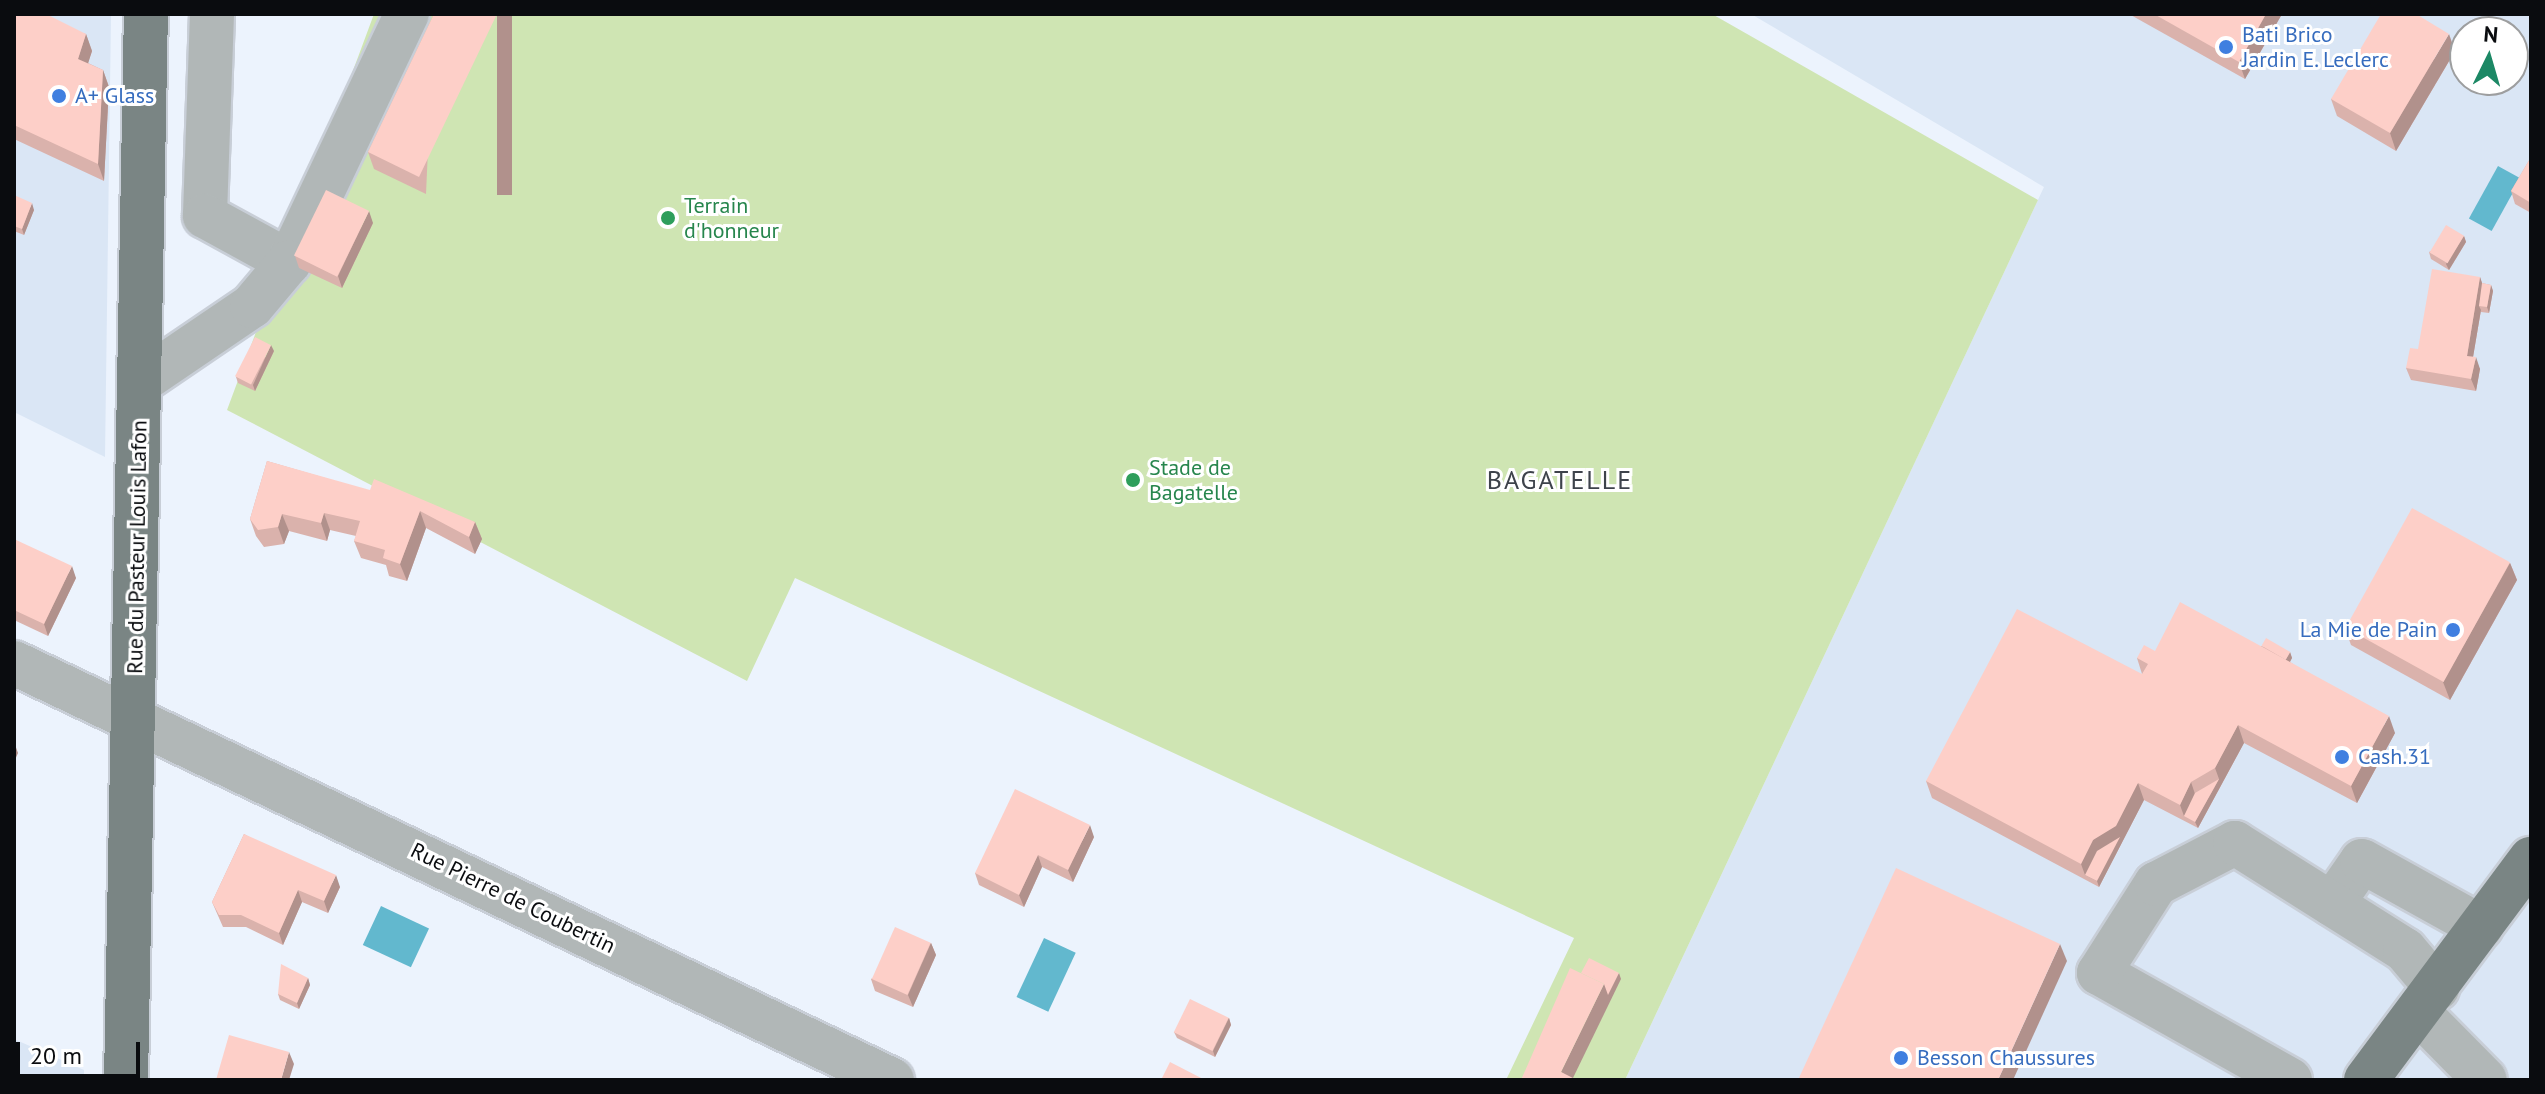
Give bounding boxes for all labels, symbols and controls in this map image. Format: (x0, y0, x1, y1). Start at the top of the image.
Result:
north arrow (2449, 16, 2529, 96)
text: N (2482, 20, 2499, 49)
place label: Bati Brico Jardin E. Leclerc (2242, 21, 2391, 72)
marker: Bati Brico Jardin E. Leclerc (2217, 38, 2235, 56)
place label: A+ Glass (75, 83, 154, 109)
marker: A+ Glass (50, 87, 68, 105)
place label: Terrain d'honneur (684, 192, 779, 244)
marker: Terrain d'honneur (659, 209, 677, 227)
street label: Rue du Pasteur Louis Lafon (122, 420, 152, 674)
place label: Stade de Bagatelle (1149, 454, 1238, 506)
district label: BAGATELLE (1487, 464, 1633, 496)
marker: Stade de Bagatelle (1124, 471, 1142, 489)
place label: La Mie de Pain (2300, 617, 2437, 643)
marker: La Mie de Pain (2444, 621, 2462, 639)
place label: Cash.31 (2358, 744, 2431, 770)
marker: Cash.31 (2333, 748, 2351, 766)
street label: Rue Pierre de Coubertin (407, 837, 619, 959)
scale bar (20, 1026, 144, 1076)
text: 20 m (30, 1040, 82, 1071)
place label: Besson Chaussures (1917, 1045, 2095, 1071)
marker: Besson Chaussures (1892, 1049, 1910, 1067)

